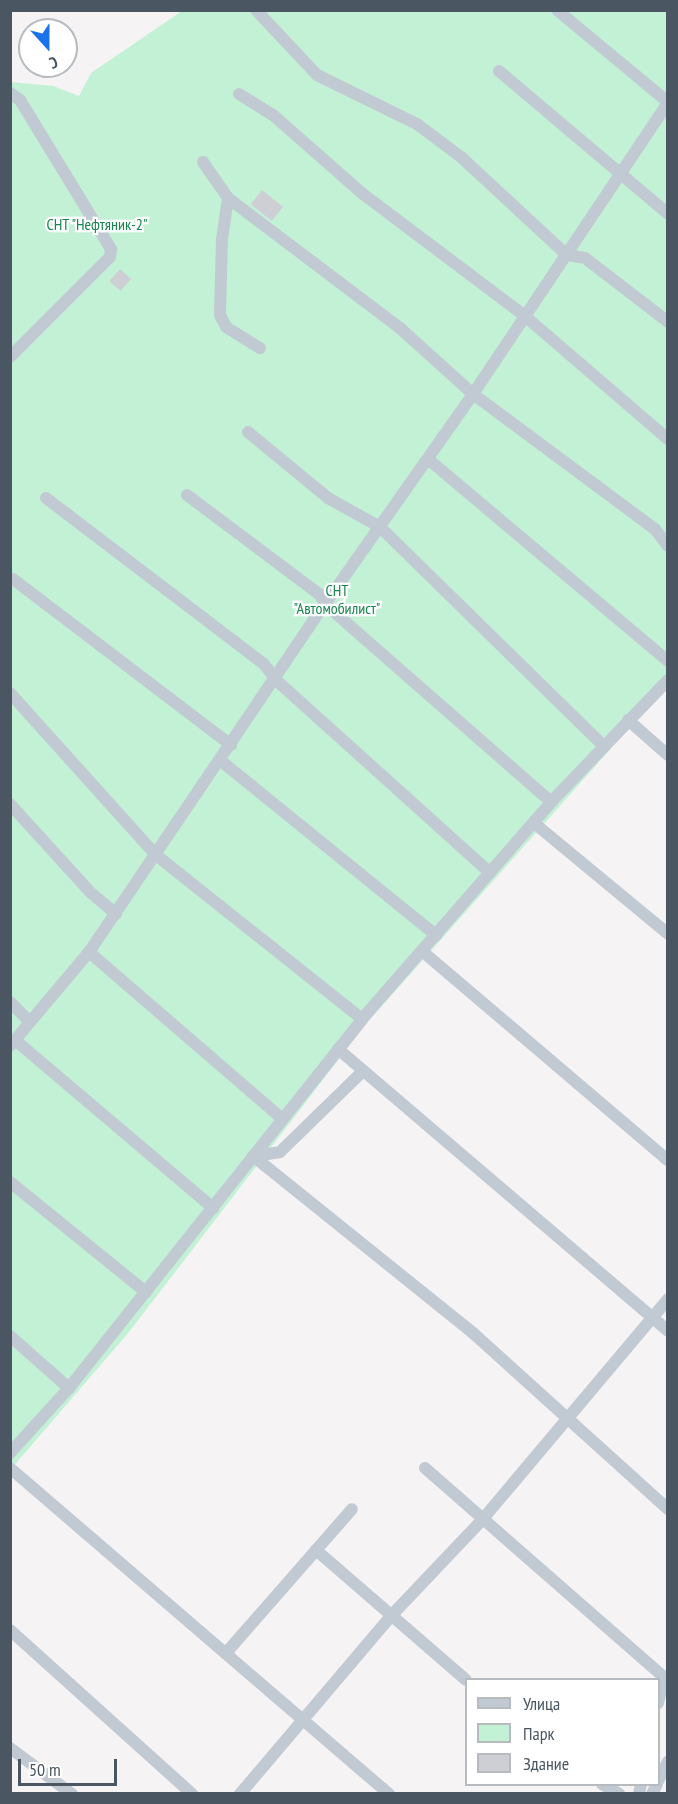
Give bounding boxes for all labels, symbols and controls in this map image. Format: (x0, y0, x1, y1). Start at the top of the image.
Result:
north arrow (18, 18, 78, 78)
text: С (47, 52, 61, 74)
park label: СНТ "Нефтяник-2" (46, 214, 148, 234)
park label: СНТ "Автомобилист" (294, 580, 380, 618)
legend (465, 1678, 660, 1786)
text: Улица (523, 1692, 560, 1715)
text: Парк (523, 1722, 554, 1745)
scale bar (21, 1747, 120, 1785)
text: Здание (523, 1752, 569, 1775)
text: 50 m (29, 1758, 61, 1781)

